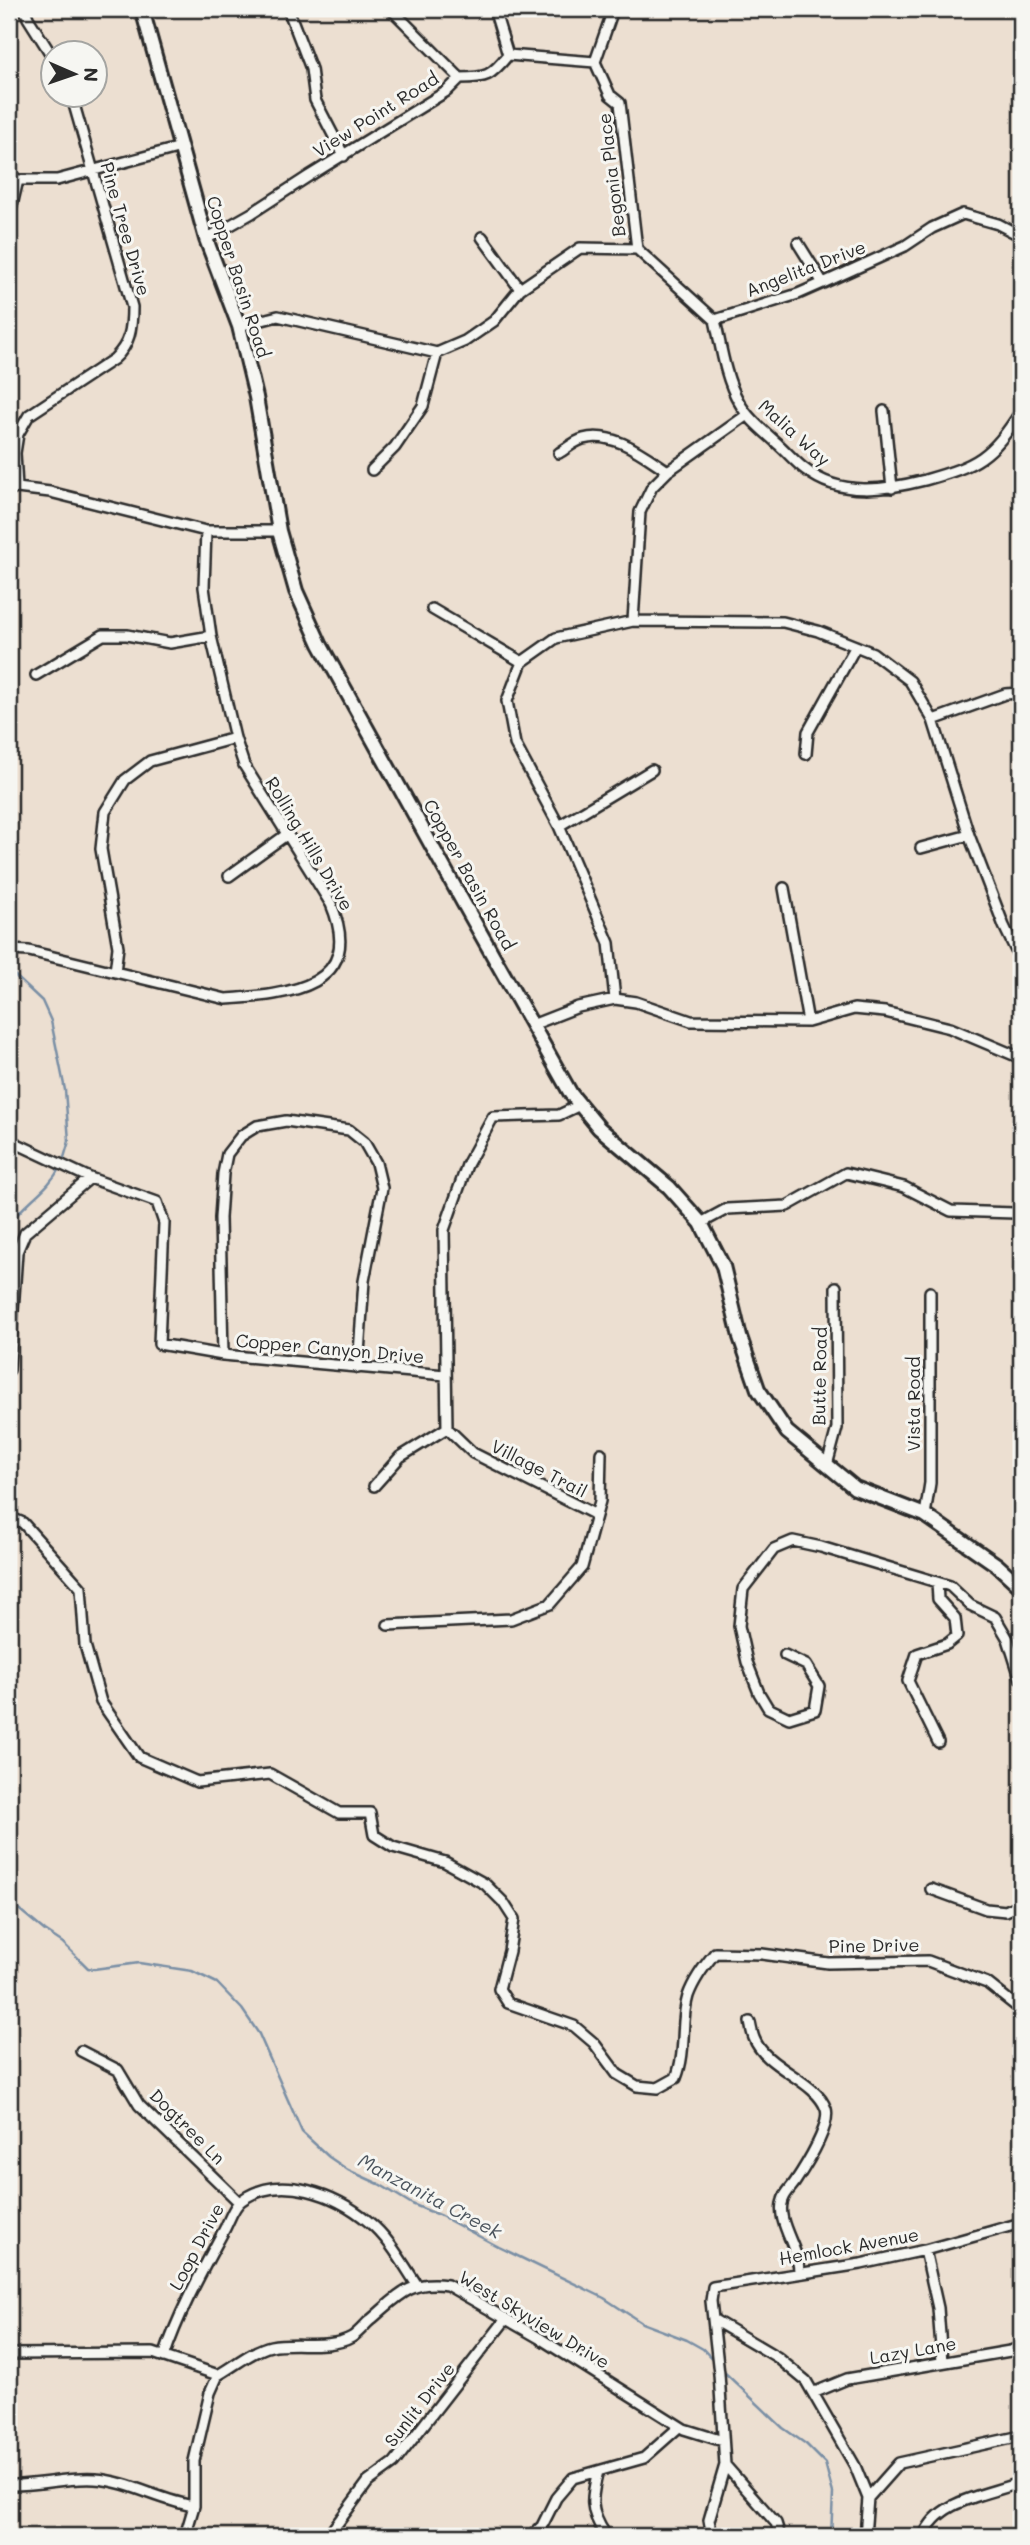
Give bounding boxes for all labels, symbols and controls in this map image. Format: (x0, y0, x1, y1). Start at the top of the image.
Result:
north arrow (38, 38, 108, 108)
street label: View Point Road (308, 66, 443, 162)
text: N (79, 67, 104, 82)
street label: Begonia Place (592, 112, 630, 238)
street label: Pine Tree Drive (95, 159, 157, 298)
street label: Copper Basin Road (201, 193, 276, 361)
street label: Angelita Drive (742, 234, 869, 302)
street label: Malia Way (754, 394, 836, 471)
street label: Rolling Hills Drive (260, 772, 359, 915)
street label: Copper Basin Road (418, 795, 521, 954)
street label: Butte Road (806, 1326, 832, 1425)
street label: Copper Canyon Drive (235, 1328, 425, 1368)
street label: Vista Road (901, 1356, 925, 1452)
street label: Village Trail (487, 1434, 592, 1503)
street label: Pine Drive (828, 1932, 920, 1958)
street label: Dogtree Ln (145, 2083, 231, 2169)
water label: Manzanita Creek (354, 2147, 507, 2244)
street label: Loop Drive (163, 2199, 229, 2294)
street label: Hemlock Avenue (777, 2222, 921, 2270)
street label: West Skyview Drive (455, 2265, 614, 2374)
street label: Lazy Lane (868, 2331, 958, 2369)
street label: Sunlit Drive (379, 2357, 460, 2452)

